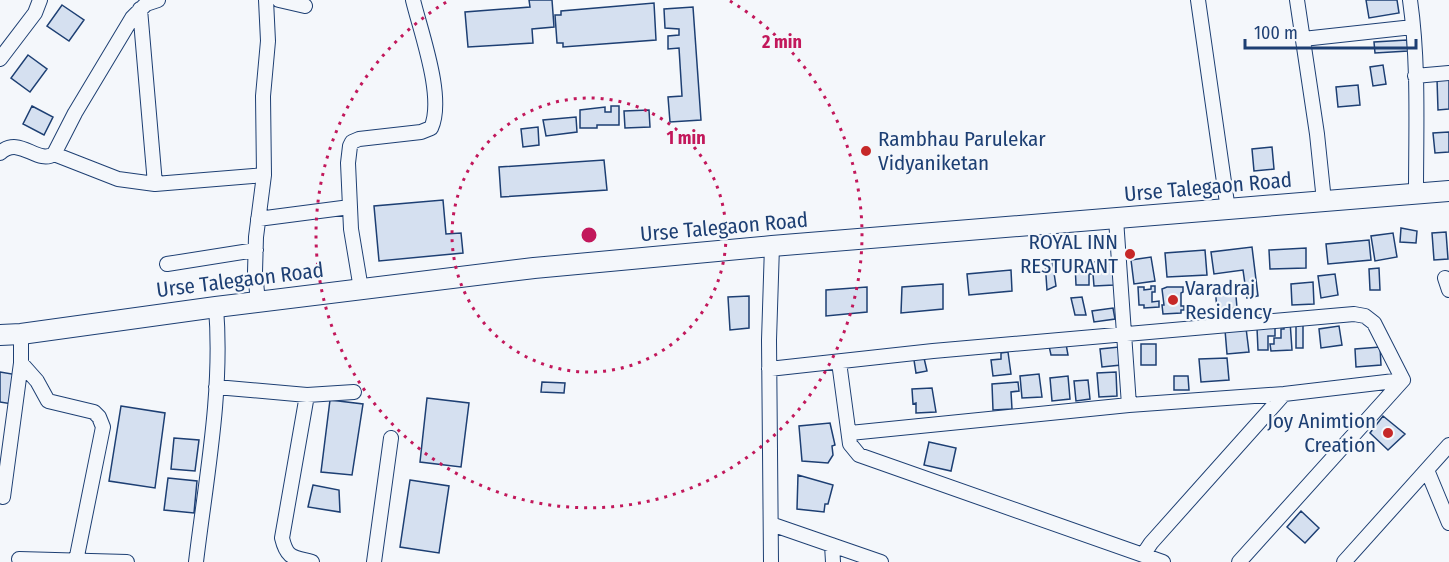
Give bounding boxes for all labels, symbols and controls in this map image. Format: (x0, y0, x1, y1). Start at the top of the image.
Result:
scale bar (1245, 12, 1416, 50)
text: 100 m (1254, 22, 1298, 44)
text: 2 min (761, 31, 802, 53)
place label: Rambhau Parulekar Vidyaniketan (878, 126, 1046, 176)
text: 1 min (666, 127, 706, 149)
marker: Rambhau Parulekar Vidyaniketan (859, 144, 873, 158)
street label: Urse Talegaon Road (1123, 167, 1293, 207)
street label: Urse Talegaon Road (639, 207, 809, 247)
centre of rings (579, 225, 599, 245)
place label: ROYAL INN RESTURANT (1020, 229, 1118, 279)
marker: ROYAL INN RESTURANT (1123, 247, 1137, 261)
street label: Urse Talegaon Road (155, 257, 325, 303)
place label: Varadraj Residency (1185, 275, 1272, 325)
marker: Varadraj Residency (1166, 293, 1180, 307)
place label: Joy Animtion Creation (1267, 408, 1376, 458)
marker: Joy Animtion Creation (1381, 426, 1395, 440)

